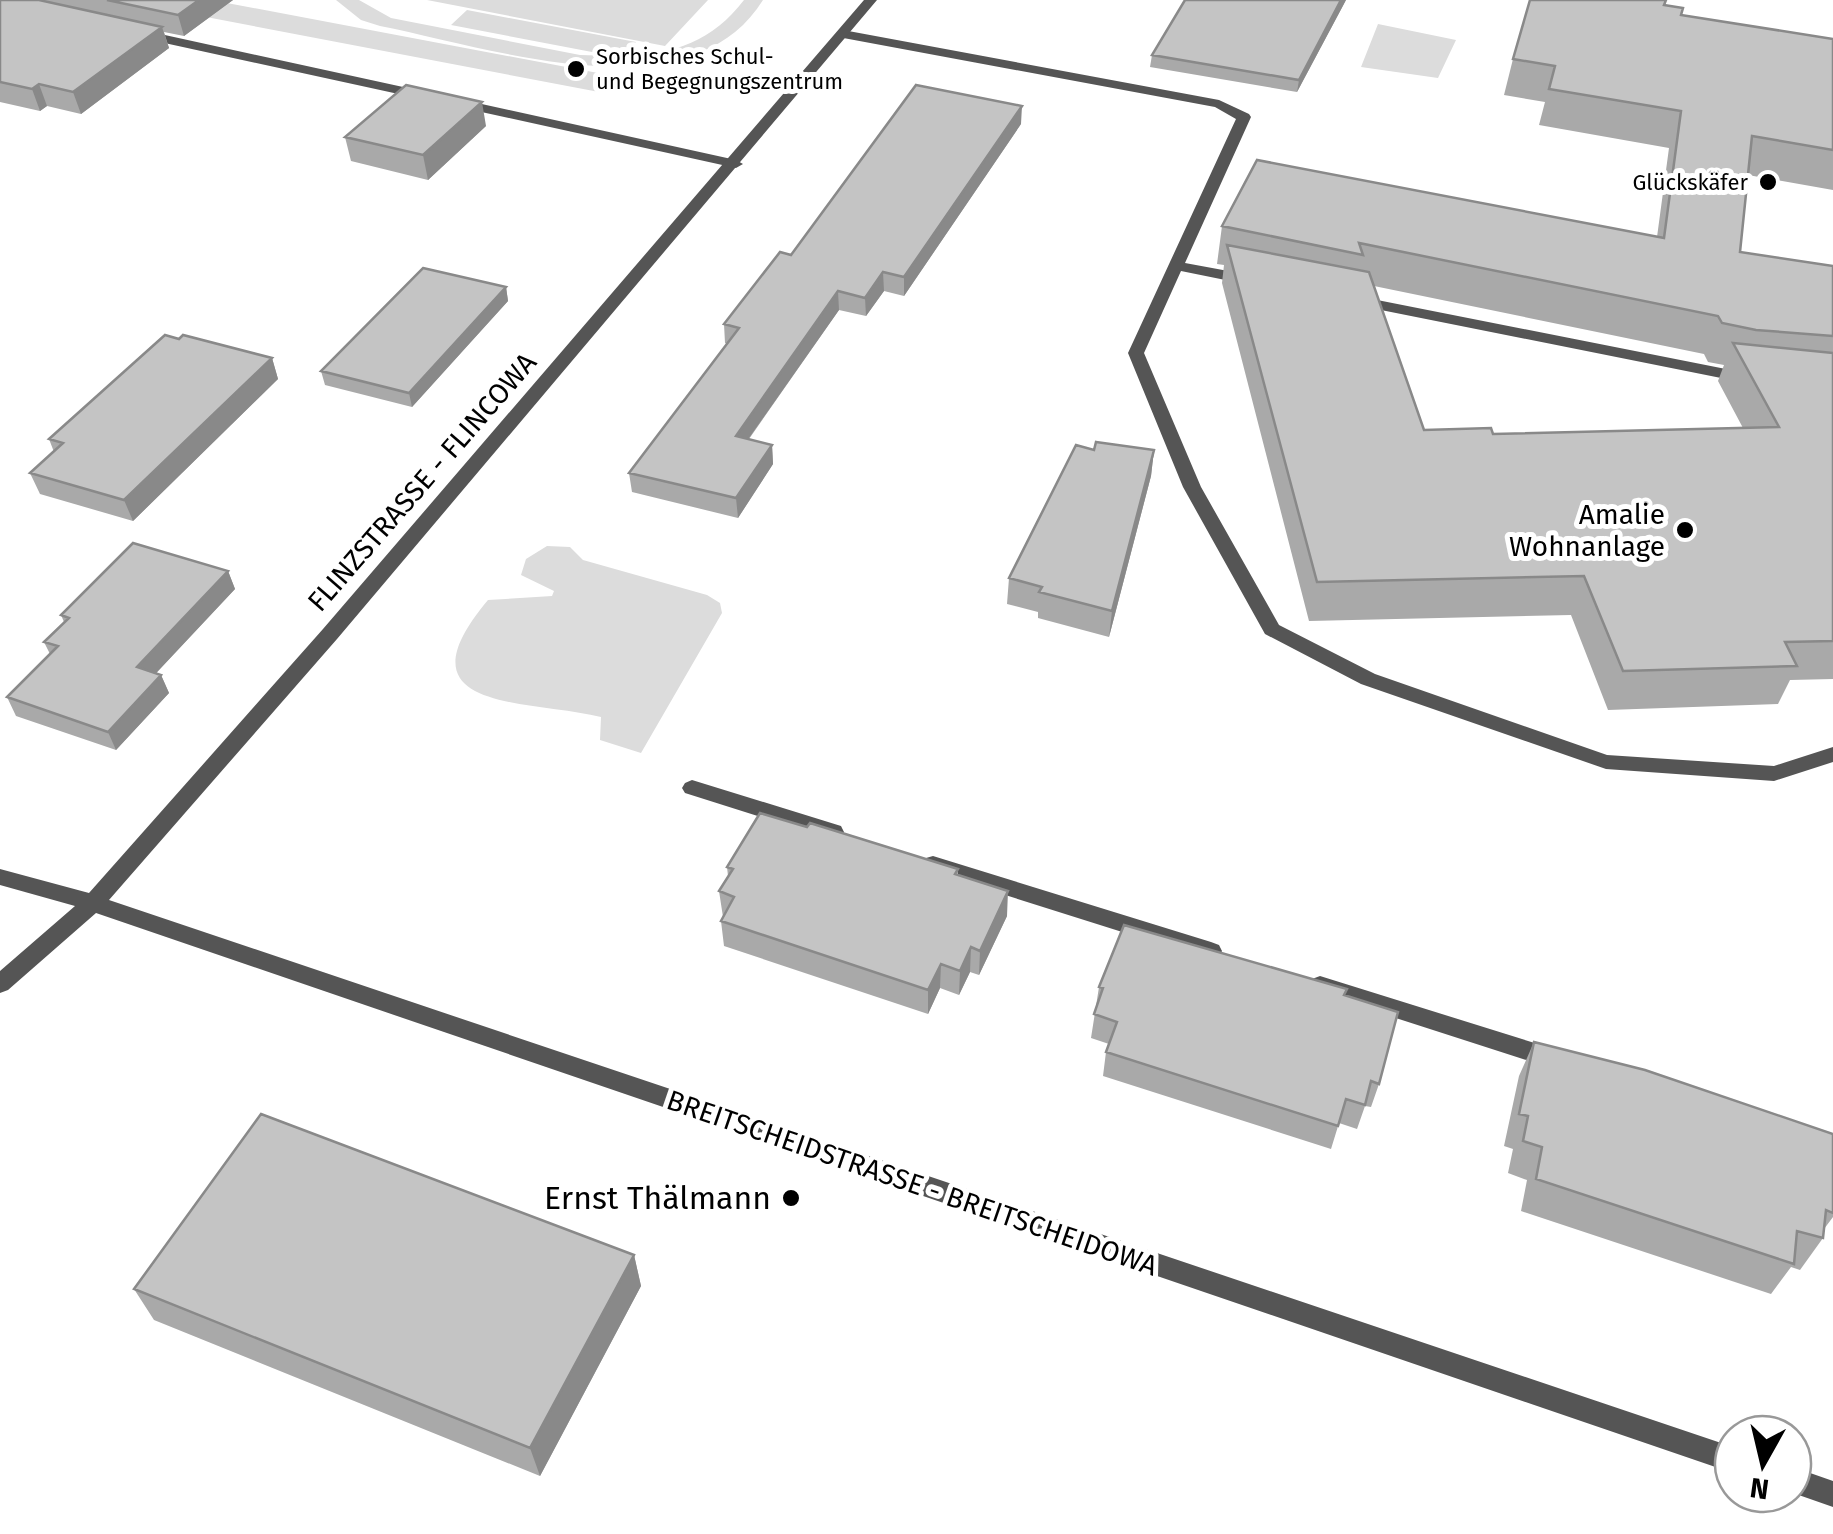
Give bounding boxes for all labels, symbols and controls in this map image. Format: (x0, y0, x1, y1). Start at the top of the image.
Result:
place label: Sorbisches Schul- und Begegnungszentrum (596, 43, 843, 95)
marker: Sorbisches Schul- und Begegnungszentrum (565, 58, 587, 80)
place label: Glückskäfer (1632, 169, 1748, 196)
marker: Glückskäfer (1757, 171, 1779, 193)
street label: FLINZSTRASSE - FLINCOWA (301, 346, 543, 618)
place label: Amalie Wohnanlage (1509, 498, 1665, 563)
marker: Amalie Wohnanlage (1674, 519, 1696, 541)
street label: BREITSCHEIDSTRASSE - BREITSCHEIDOWA (662, 1083, 1162, 1283)
place label: Ernst Thälmann (544, 1179, 771, 1217)
marker: Ernst Thälmann (780, 1187, 802, 1209)
north arrow (1713, 1414, 1813, 1514)
text: N (1748, 1471, 1771, 1506)

